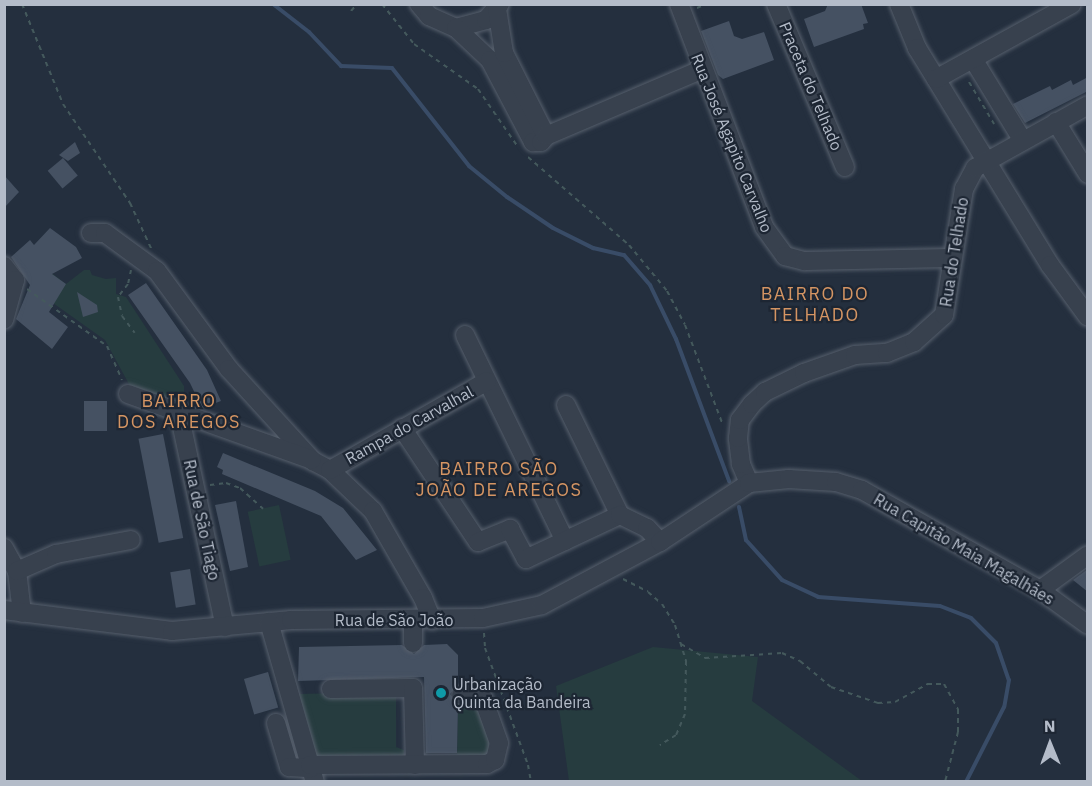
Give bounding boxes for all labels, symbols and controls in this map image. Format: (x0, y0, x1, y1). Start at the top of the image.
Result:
street label: Praceta do Telhado (775, 19, 847, 153)
street label: Rua José Agapito Carvalho (687, 51, 777, 235)
street label: Rua do Telhado (936, 196, 972, 308)
district label: BAIRRO DO TELHADO (761, 284, 869, 326)
street label: Rampa do Carvalhal (342, 382, 476, 468)
district label: BAIRRO DOS AREGOS (117, 391, 241, 434)
street label: Rua de São Tiago (180, 458, 224, 582)
district label: BAIRRO SÃO JOÃO DE AREGOS (416, 459, 582, 502)
street label: Rua Capitão Maia Magalhães (870, 489, 1058, 609)
street label: Rua de São João (335, 610, 453, 630)
place label: Urbanização Quinta da Bandeira (453, 674, 591, 712)
marker: Urbanização Quinta da Bandeira (434, 686, 448, 700)
north arrow (1020, 714, 1080, 774)
text: N (1044, 716, 1056, 736)

